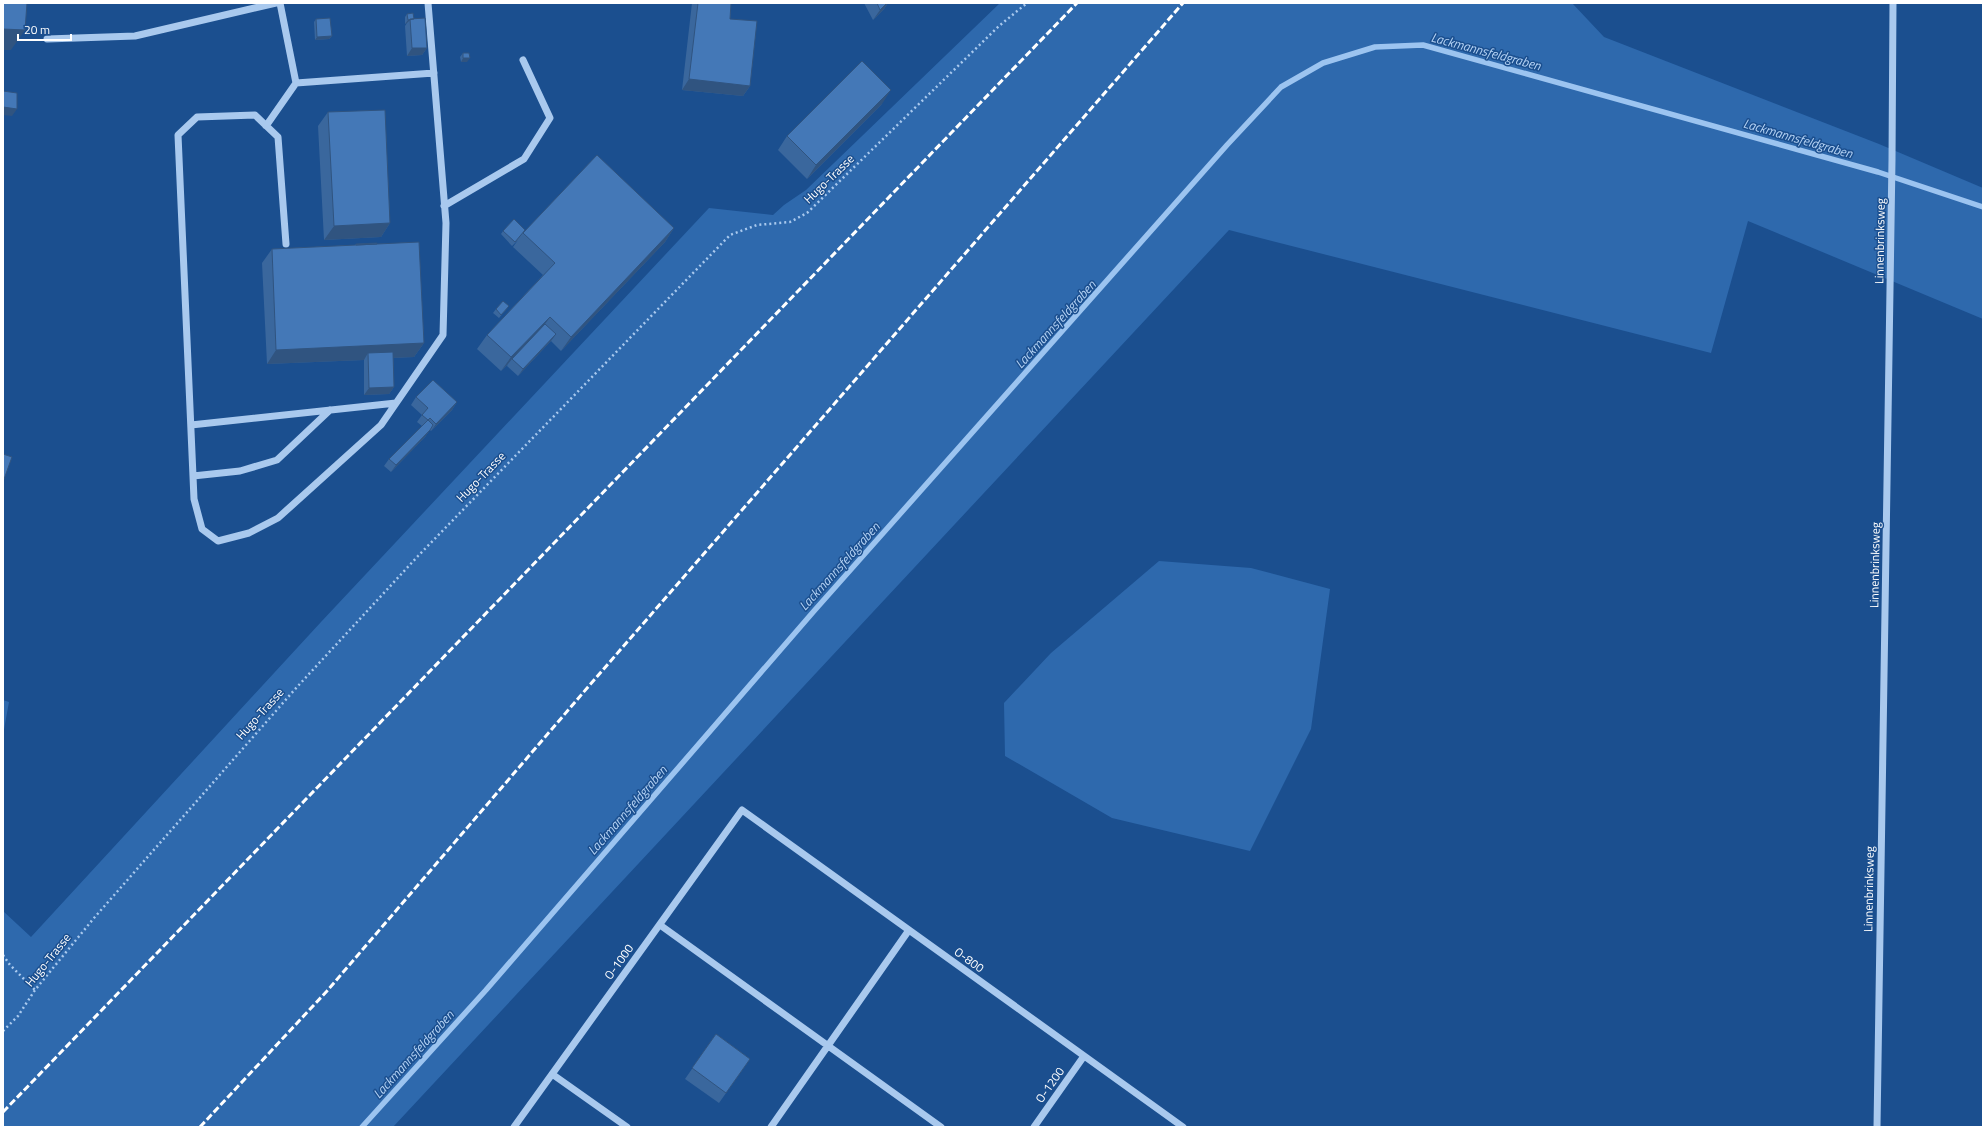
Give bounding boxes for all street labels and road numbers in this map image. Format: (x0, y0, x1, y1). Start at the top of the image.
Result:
street label: Hugo-Trasse (799, 150, 858, 208)
street label: Linnenbrinksweg (1869, 198, 1890, 284)
street label: Hugo-Trasse (452, 447, 510, 506)
street label: Linnenbrinksweg (1864, 522, 1885, 608)
street label: Hugo-Trasse (231, 683, 288, 744)
street label: Linnenbrinksweg (1858, 846, 1879, 932)
street label: Hugo-Trasse (20, 929, 75, 991)
street label: O-1000 (599, 940, 638, 983)
street label: O-800 (950, 942, 989, 977)
street label: O-1200 (1030, 1063, 1069, 1107)

